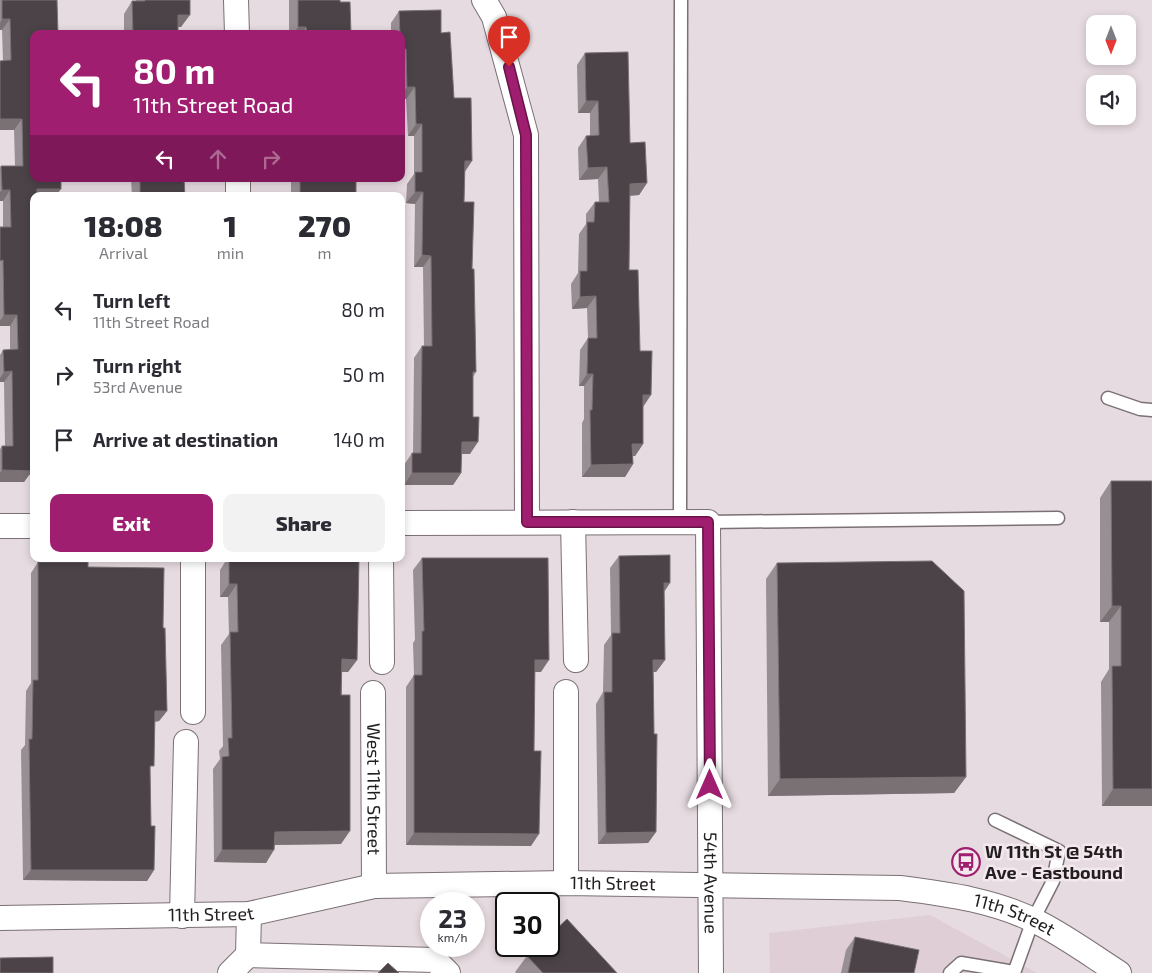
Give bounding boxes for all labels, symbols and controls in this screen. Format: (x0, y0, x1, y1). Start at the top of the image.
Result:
north arrow (1086, 15, 1136, 65)
map controls (1086, 15, 1136, 125)
pin (488, 16, 530, 67)
icon: arrive (495, 23, 523, 51)
text: 80 m (133, 49, 215, 91)
icon: left (50, 50, 115, 115)
button: sound (1086, 75, 1136, 125)
text: 11th Street Road (133, 91, 293, 117)
icon: left (151, 145, 179, 173)
icon: ahead (204, 145, 232, 173)
icon: right (257, 145, 285, 173)
text: 18:08 (84, 207, 163, 243)
text: 1 (224, 207, 237, 243)
text: 270 (298, 207, 351, 243)
text: Arrival (99, 243, 148, 262)
text: min (217, 243, 244, 262)
text: m (317, 243, 331, 262)
text: Turn left (93, 289, 170, 312)
icon: left (50, 296, 78, 324)
text: 80 m (341, 298, 385, 321)
text: 11th Street Road (93, 312, 210, 331)
text: Turn right (93, 354, 181, 377)
icon: right (50, 361, 78, 389)
text: 50 m (342, 363, 385, 386)
text: 53rd Avenue (93, 377, 183, 396)
icon: arrive (50, 426, 78, 454)
text: Arrive at destination (93, 428, 278, 451)
text: 140 m (333, 428, 385, 451)
button: Exit (50, 494, 213, 552)
button: Share (223, 494, 385, 552)
street label: West 11th Street (363, 723, 386, 855)
position arrow (683, 758, 735, 810)
street label: 54th Avenue (700, 832, 723, 934)
place label: W 11th St @ 54th Ave - Eastbound (985, 840, 1123, 883)
bus stop icon: W 11th St @ 54th Ave - Eastbound (951, 847, 981, 877)
street label: 11th Street (570, 871, 656, 894)
street label: 11th Street (972, 888, 1060, 940)
speed limit sign: 30 (495, 892, 560, 957)
street label: 11th Street (168, 901, 256, 925)
text: 23 (438, 903, 467, 933)
text: km/h (438, 930, 467, 944)

